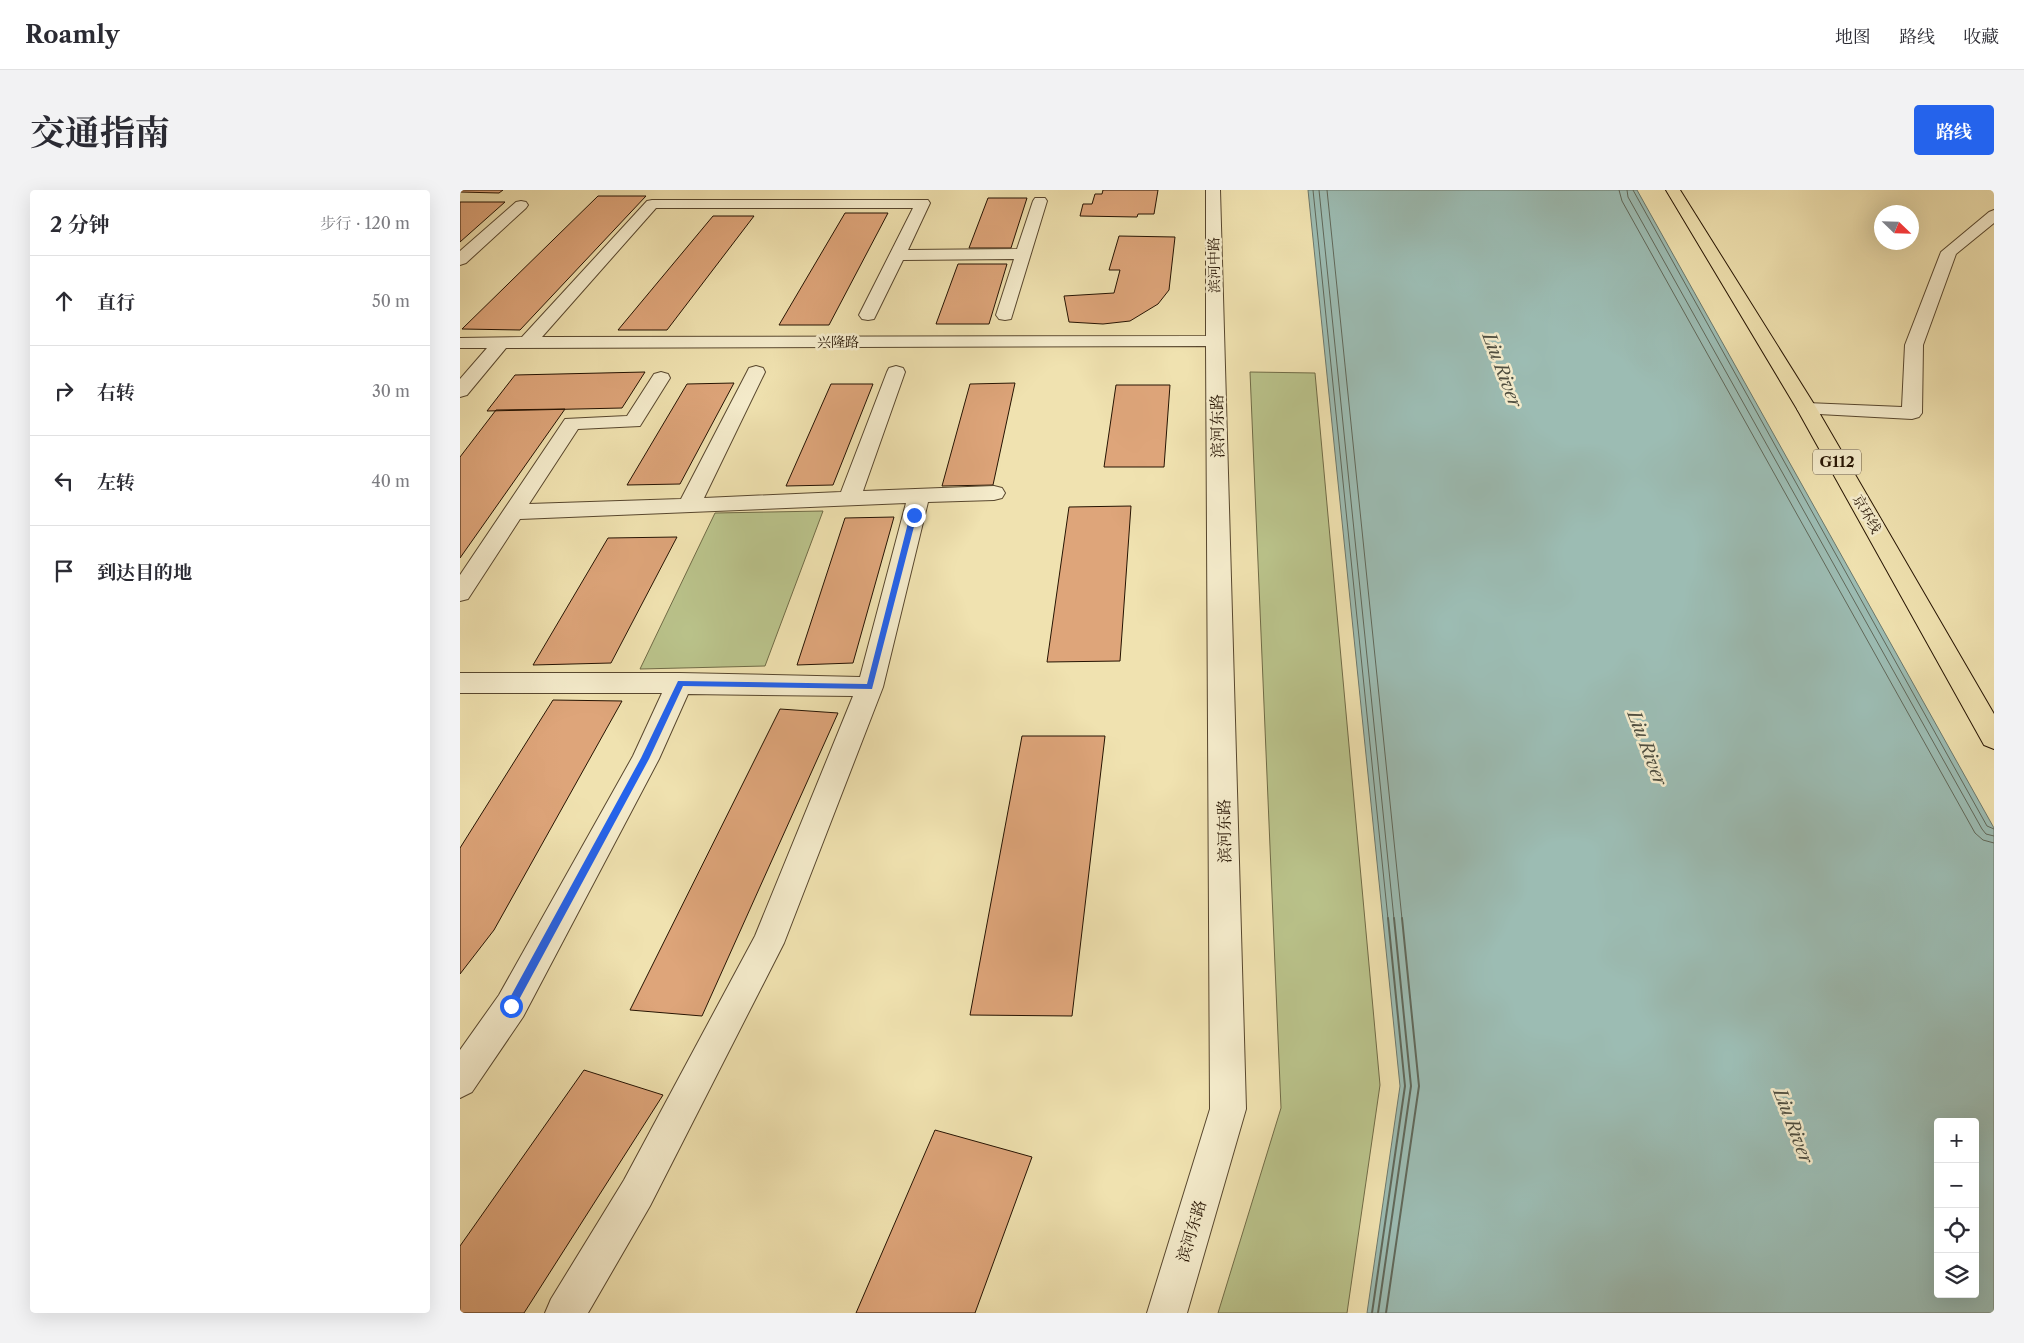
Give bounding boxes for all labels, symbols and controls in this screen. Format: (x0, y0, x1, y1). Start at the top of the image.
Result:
text: Roamly (25, 20, 119, 49)
text: 地图 (1835, 26, 1871, 48)
text: 路线 (1899, 26, 1935, 48)
text: 收藏 (1963, 26, 1999, 48)
button: 路线 (1914, 105, 1994, 155)
text: 交通指南 (30, 111, 170, 154)
north arrow (1874, 205, 1919, 250)
text: 2 分钟 (50, 212, 110, 237)
text: 步行 · 120 m (320, 213, 410, 233)
street label: 滨河中路 (1205, 237, 1223, 293)
icon: ahead (50, 287, 78, 315)
text: 直行 (97, 291, 135, 314)
text: 50 m (372, 291, 410, 311)
water label: Liu River (1477, 327, 1527, 412)
street label: 兴隆路 (817, 333, 859, 351)
icon: right (50, 377, 78, 405)
text: 右转 (97, 381, 135, 404)
text: 30 m (372, 381, 410, 401)
street label: 滨河东路 (1206, 394, 1228, 458)
road number: G112 (1813, 450, 1861, 474)
icon: left (50, 467, 78, 495)
text: 左转 (97, 471, 135, 494)
text: 40 m (371, 471, 410, 491)
street label: 京环线 (1849, 491, 1885, 537)
route end (903, 504, 926, 527)
icon: arrive (50, 557, 78, 585)
text: 到达目的地 (97, 561, 192, 584)
water label: Liu River (1622, 705, 1672, 790)
street label: 滨河东路 (1213, 799, 1235, 863)
route start (500, 995, 523, 1018)
water label: Liu River (1768, 1083, 1818, 1168)
map controls (1934, 1118, 1979, 1298)
button: + (1934, 1118, 1979, 1163)
button: − (1934, 1163, 1979, 1208)
street label: 滨河东路 (1172, 1197, 1210, 1265)
button: locate (1934, 1208, 1979, 1253)
button: layers (1934, 1253, 1979, 1298)

